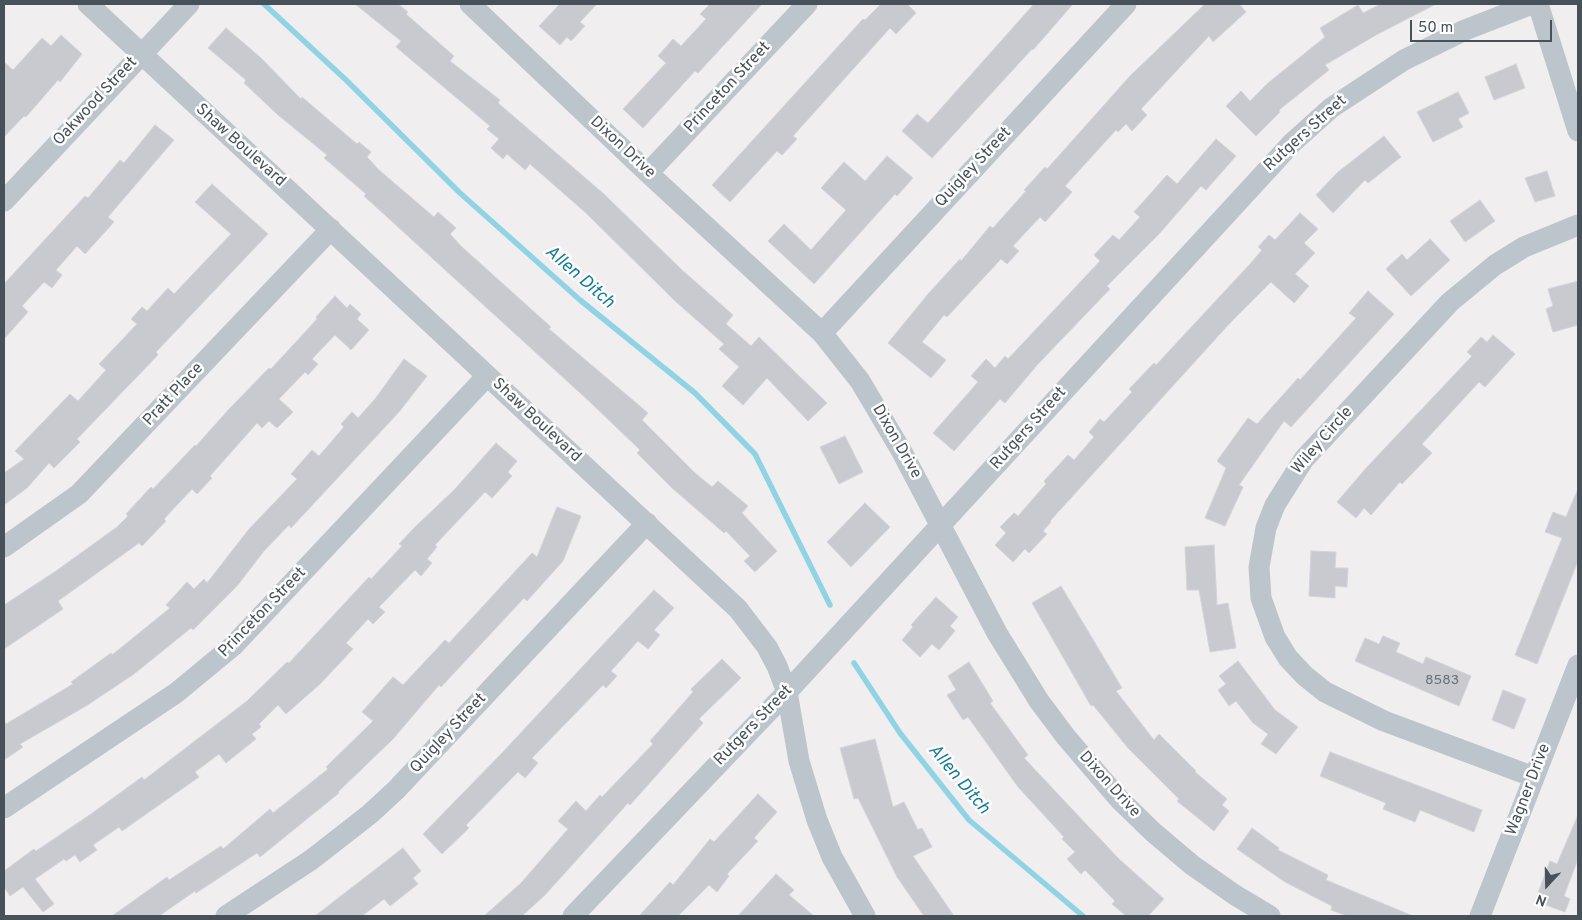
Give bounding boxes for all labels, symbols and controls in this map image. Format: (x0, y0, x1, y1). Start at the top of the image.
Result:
scale bar (1412, 10, 1554, 42)
text: 50 m (1418, 19, 1453, 38)
street label: Princeton Street (681, 38, 775, 138)
street label: Oakwood Street (50, 54, 142, 150)
street label: Rutgers Street (1261, 92, 1351, 176)
street label: Shaw Boulevard (191, 101, 289, 191)
street label: Dixon Drive (585, 113, 659, 183)
street label: Quigley Street (932, 124, 1016, 212)
water label: Allen Ditch (540, 242, 618, 314)
street label: Pratt Place (140, 359, 208, 431)
street label: Shaw Boulevard (488, 375, 584, 467)
street label: Rutgers Street (987, 384, 1071, 474)
street label: Dixon Drive (867, 402, 925, 482)
street label: Wiley Circle (1288, 403, 1358, 479)
street label: Princeton Street (215, 564, 311, 662)
house number: 8583 (1425, 673, 1459, 689)
street label: Rutgers Street (711, 682, 797, 770)
street label: Quigley Street (407, 690, 491, 778)
water label: Allen Ditch (922, 741, 994, 819)
street label: Wagner Drive (1503, 741, 1555, 839)
street label: Dixon Drive (1074, 748, 1144, 822)
north arrow (1522, 860, 1572, 910)
text: N (1534, 890, 1549, 909)

